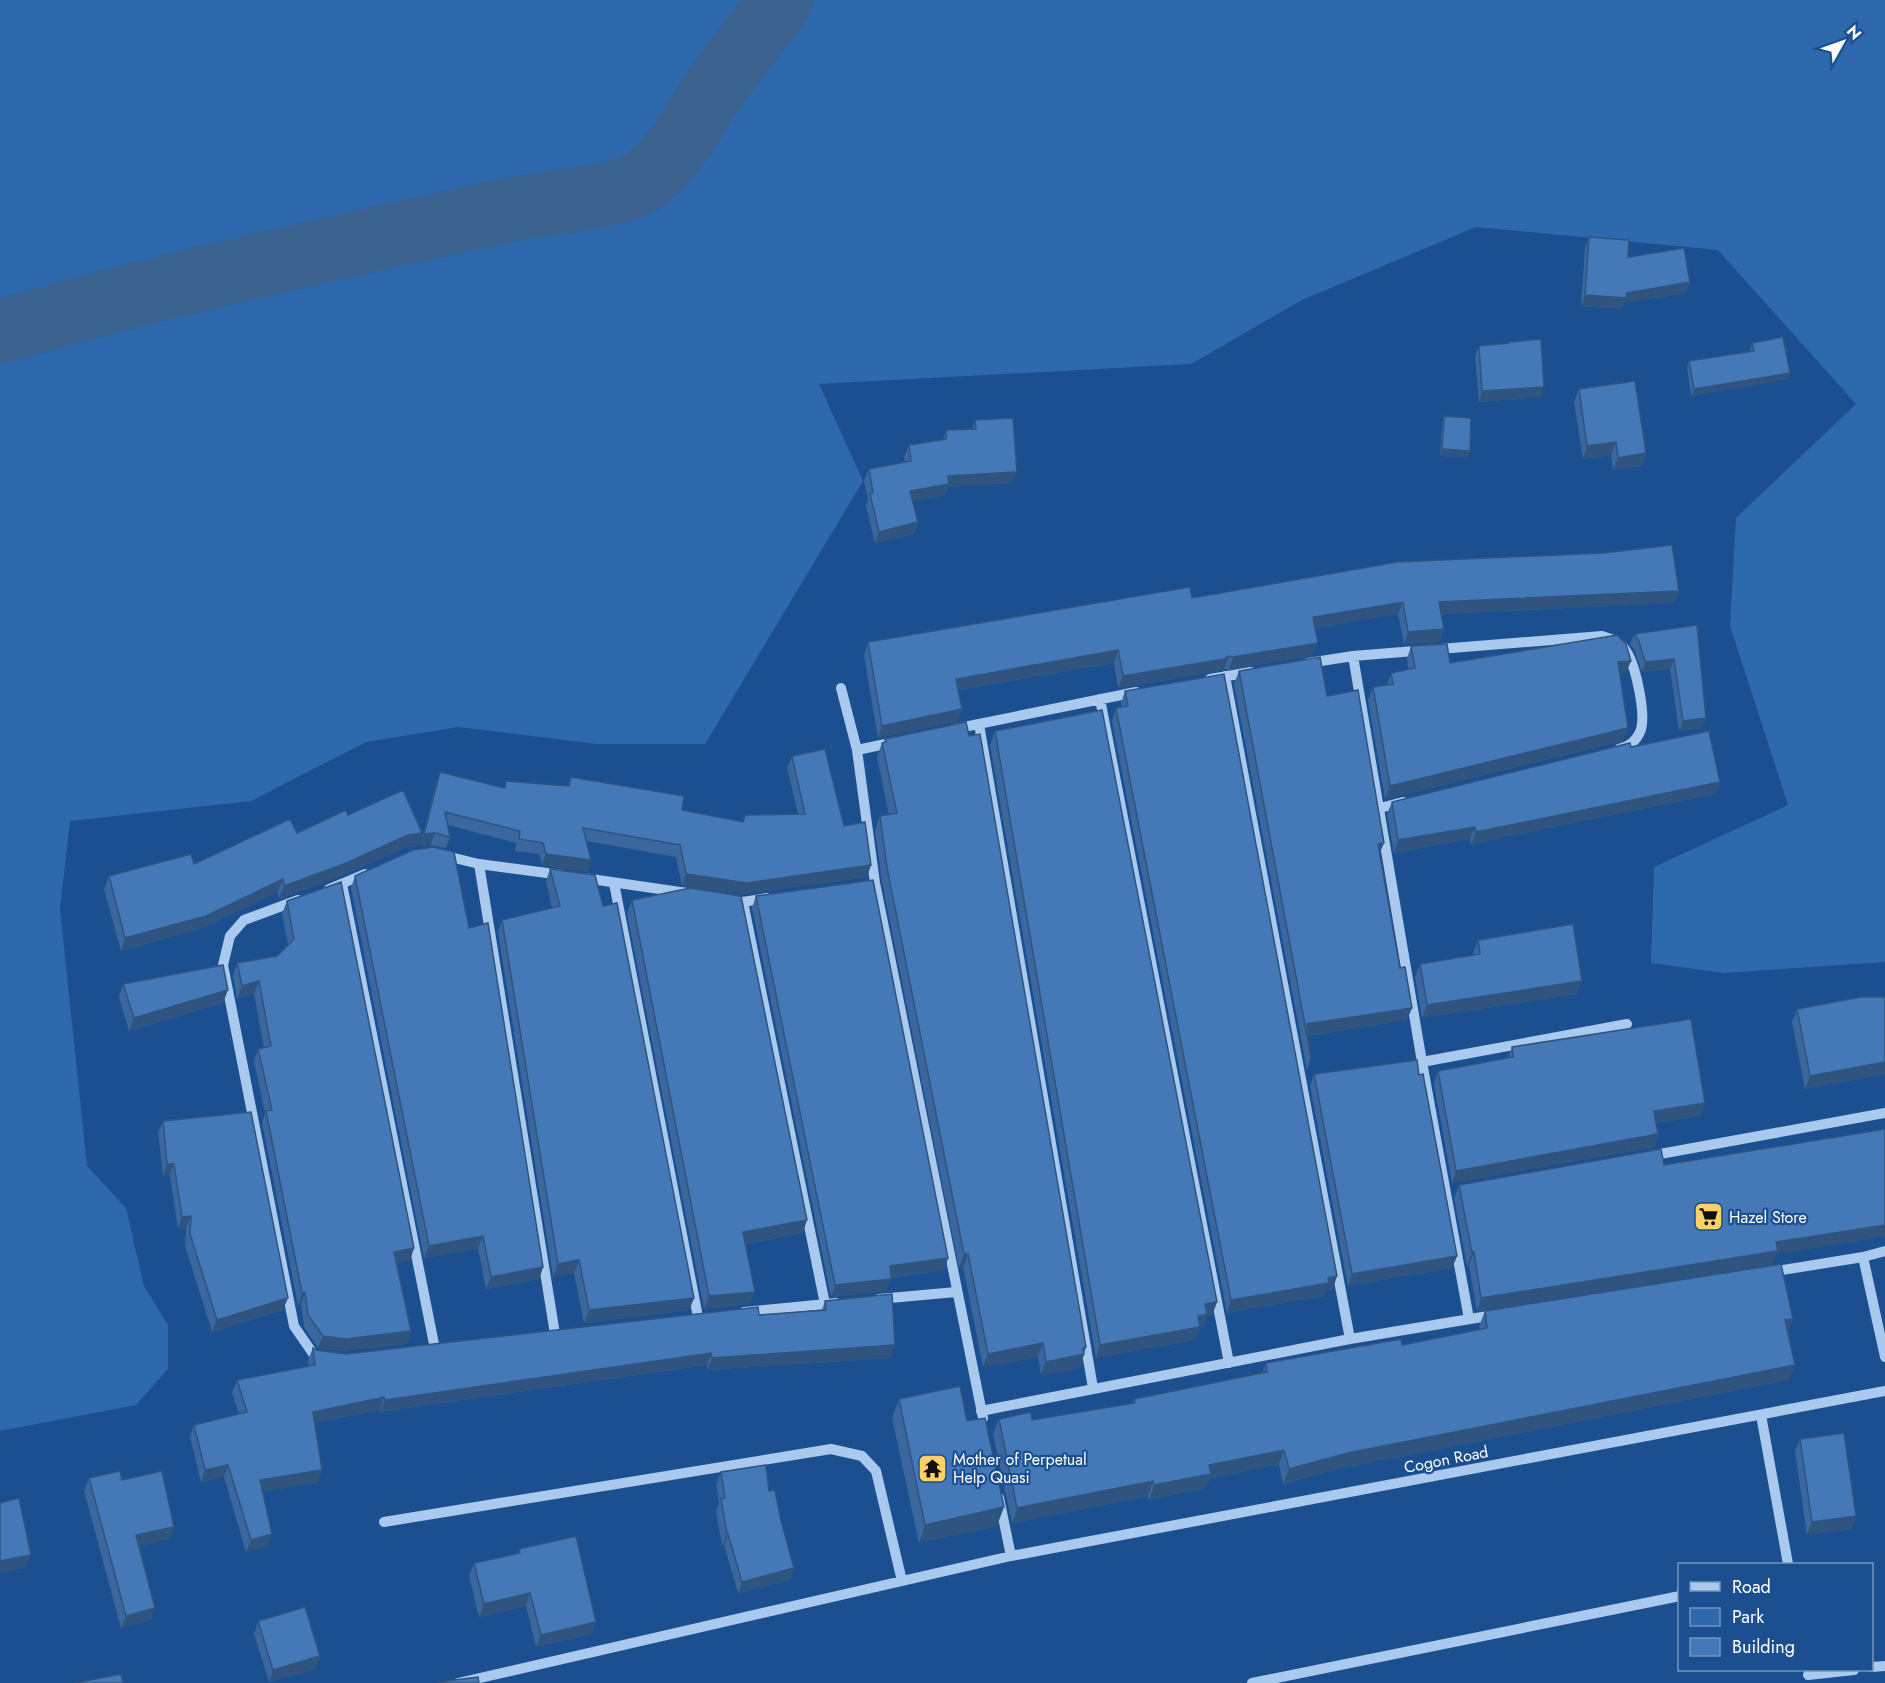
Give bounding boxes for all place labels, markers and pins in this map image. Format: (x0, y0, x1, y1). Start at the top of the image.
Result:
supermarket icon: Hazel Store (1692, 1201, 1724, 1233)
place label: Hazel Store (1729, 1206, 1807, 1229)
place label: Mother of Perpetual Help Quasi (953, 1448, 1087, 1489)
temple icon: Mother of Perpetual Help Quasi (916, 1452, 948, 1484)

